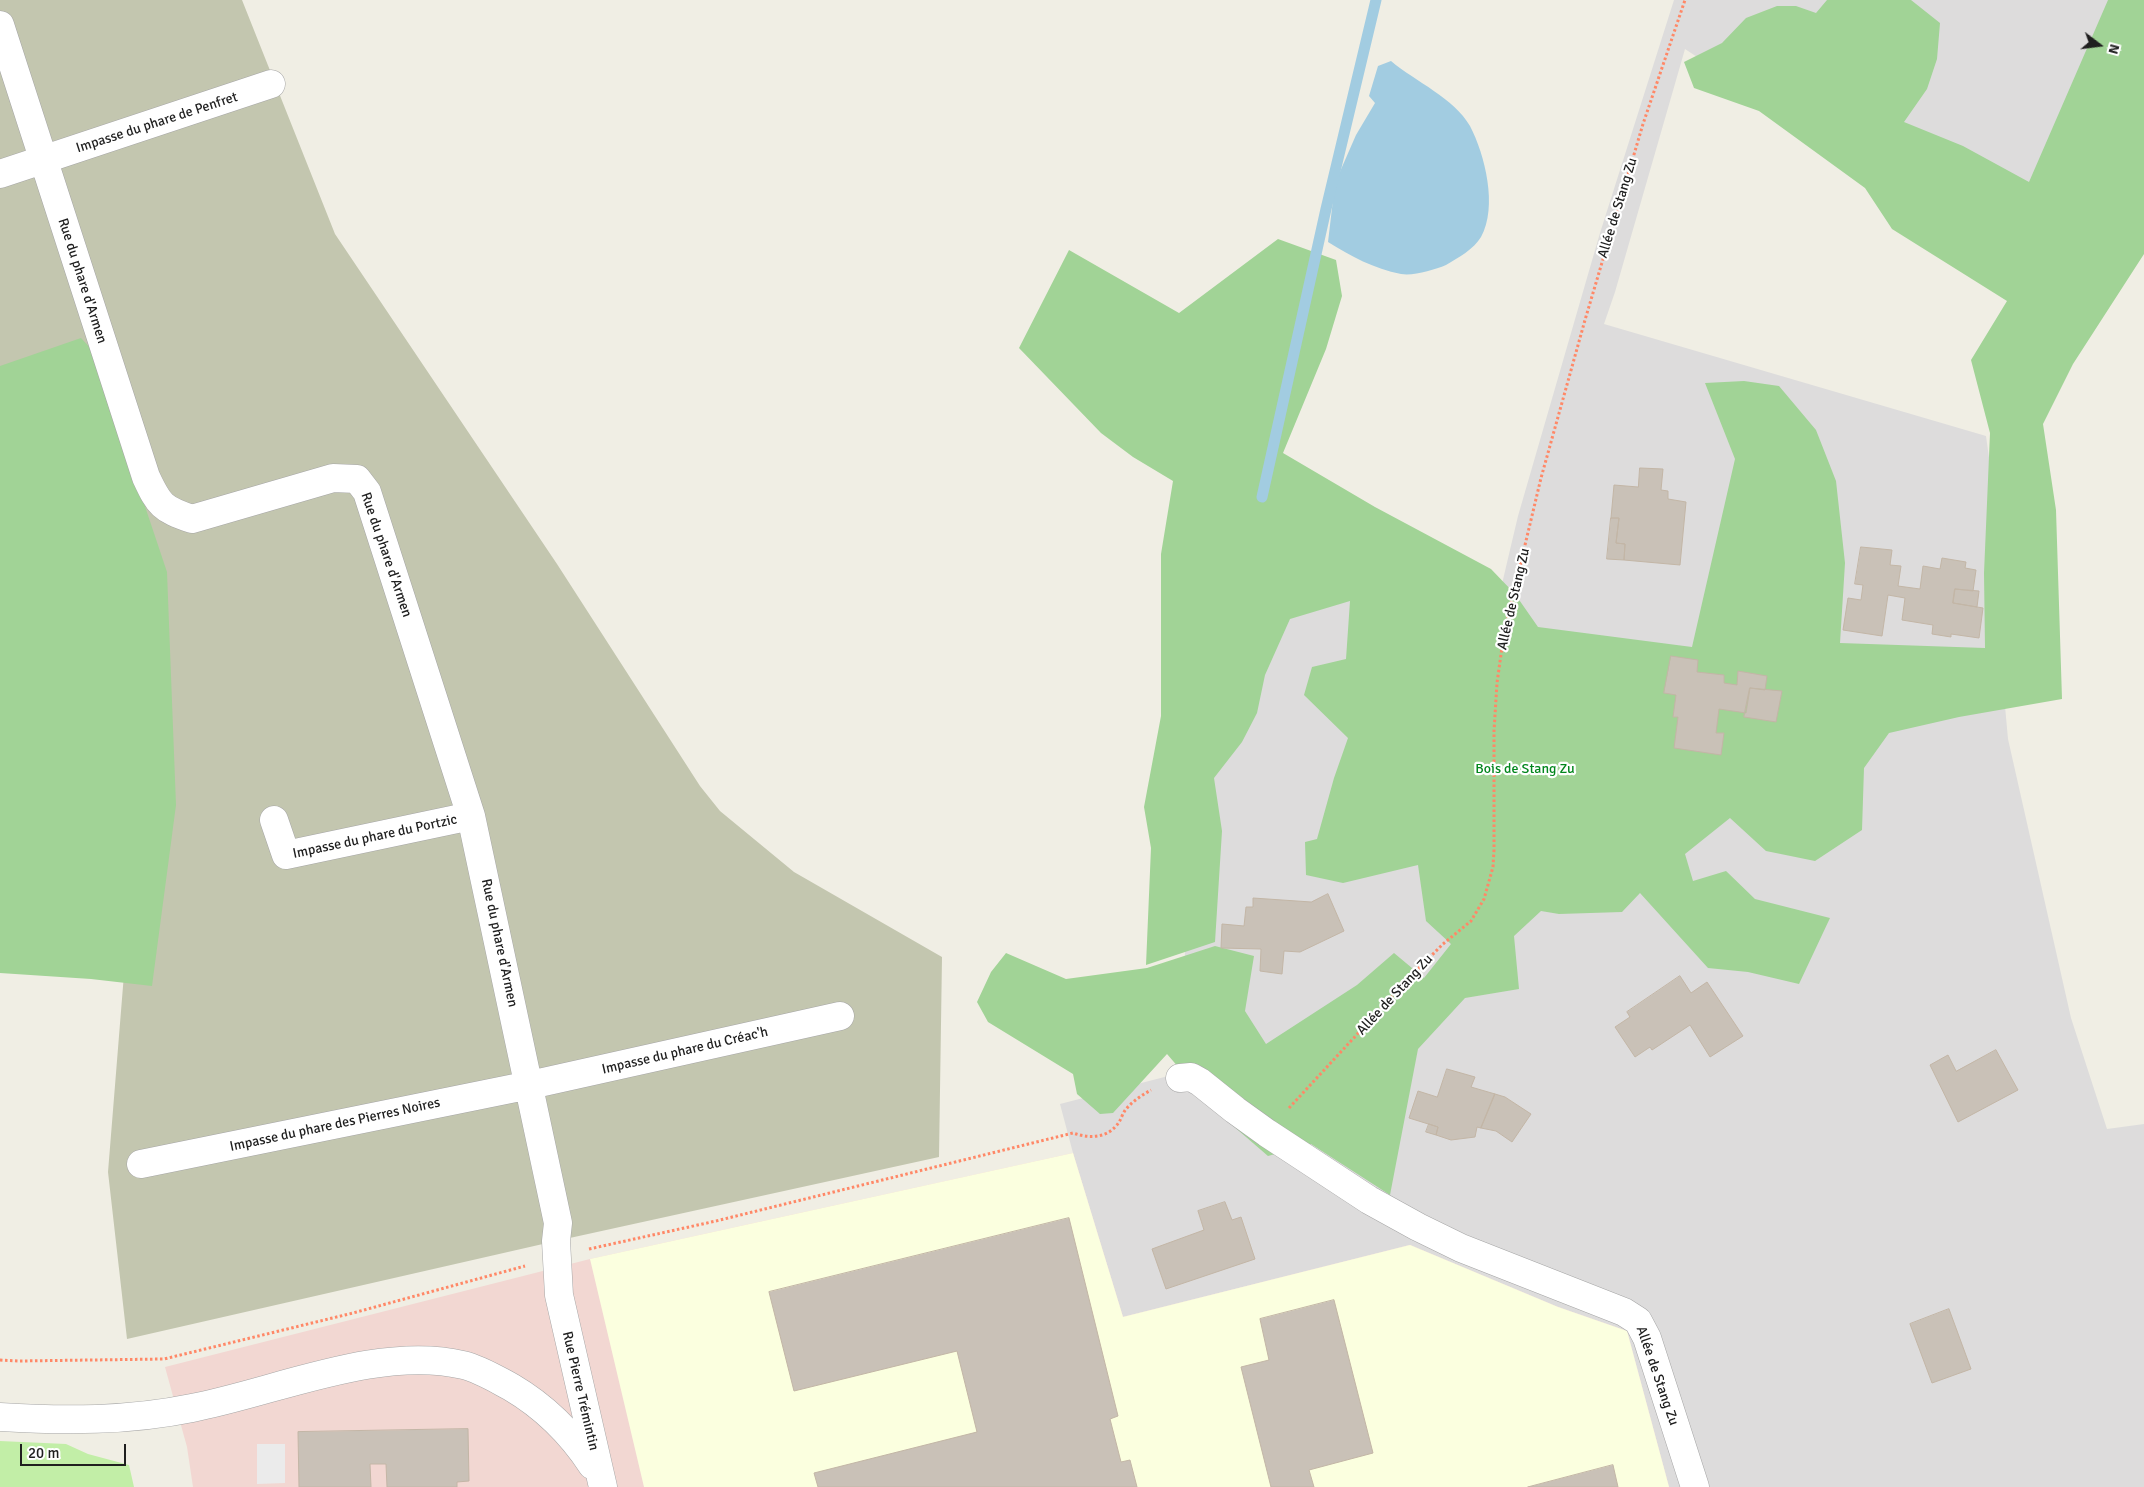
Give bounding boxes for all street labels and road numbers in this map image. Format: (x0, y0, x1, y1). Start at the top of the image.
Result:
street label: Impasse du phare de Penfret (74, 89, 240, 157)
street label: Allée de Stang Zu (1595, 156, 1641, 260)
street label: Rue du phare d'Armen (54, 216, 110, 346)
street label: Rue du phare d'Armen (357, 490, 415, 620)
street label: Allée de Stang Zu (1494, 546, 1534, 652)
street label: Impasse du phare du Portzic (291, 811, 459, 863)
street label: Rue du phare d'Armen (477, 877, 521, 1009)
street label: Allée de Stang Zu (1353, 951, 1437, 1039)
street label: Impasse du phare du Créac'h (600, 1024, 770, 1078)
street label: Impasse du phare des Pierres Noires (228, 1094, 442, 1156)
street label: Allée de Stang Zu (1632, 1324, 1682, 1428)
street label: Rue Pierre Trémintin (558, 1330, 602, 1452)

